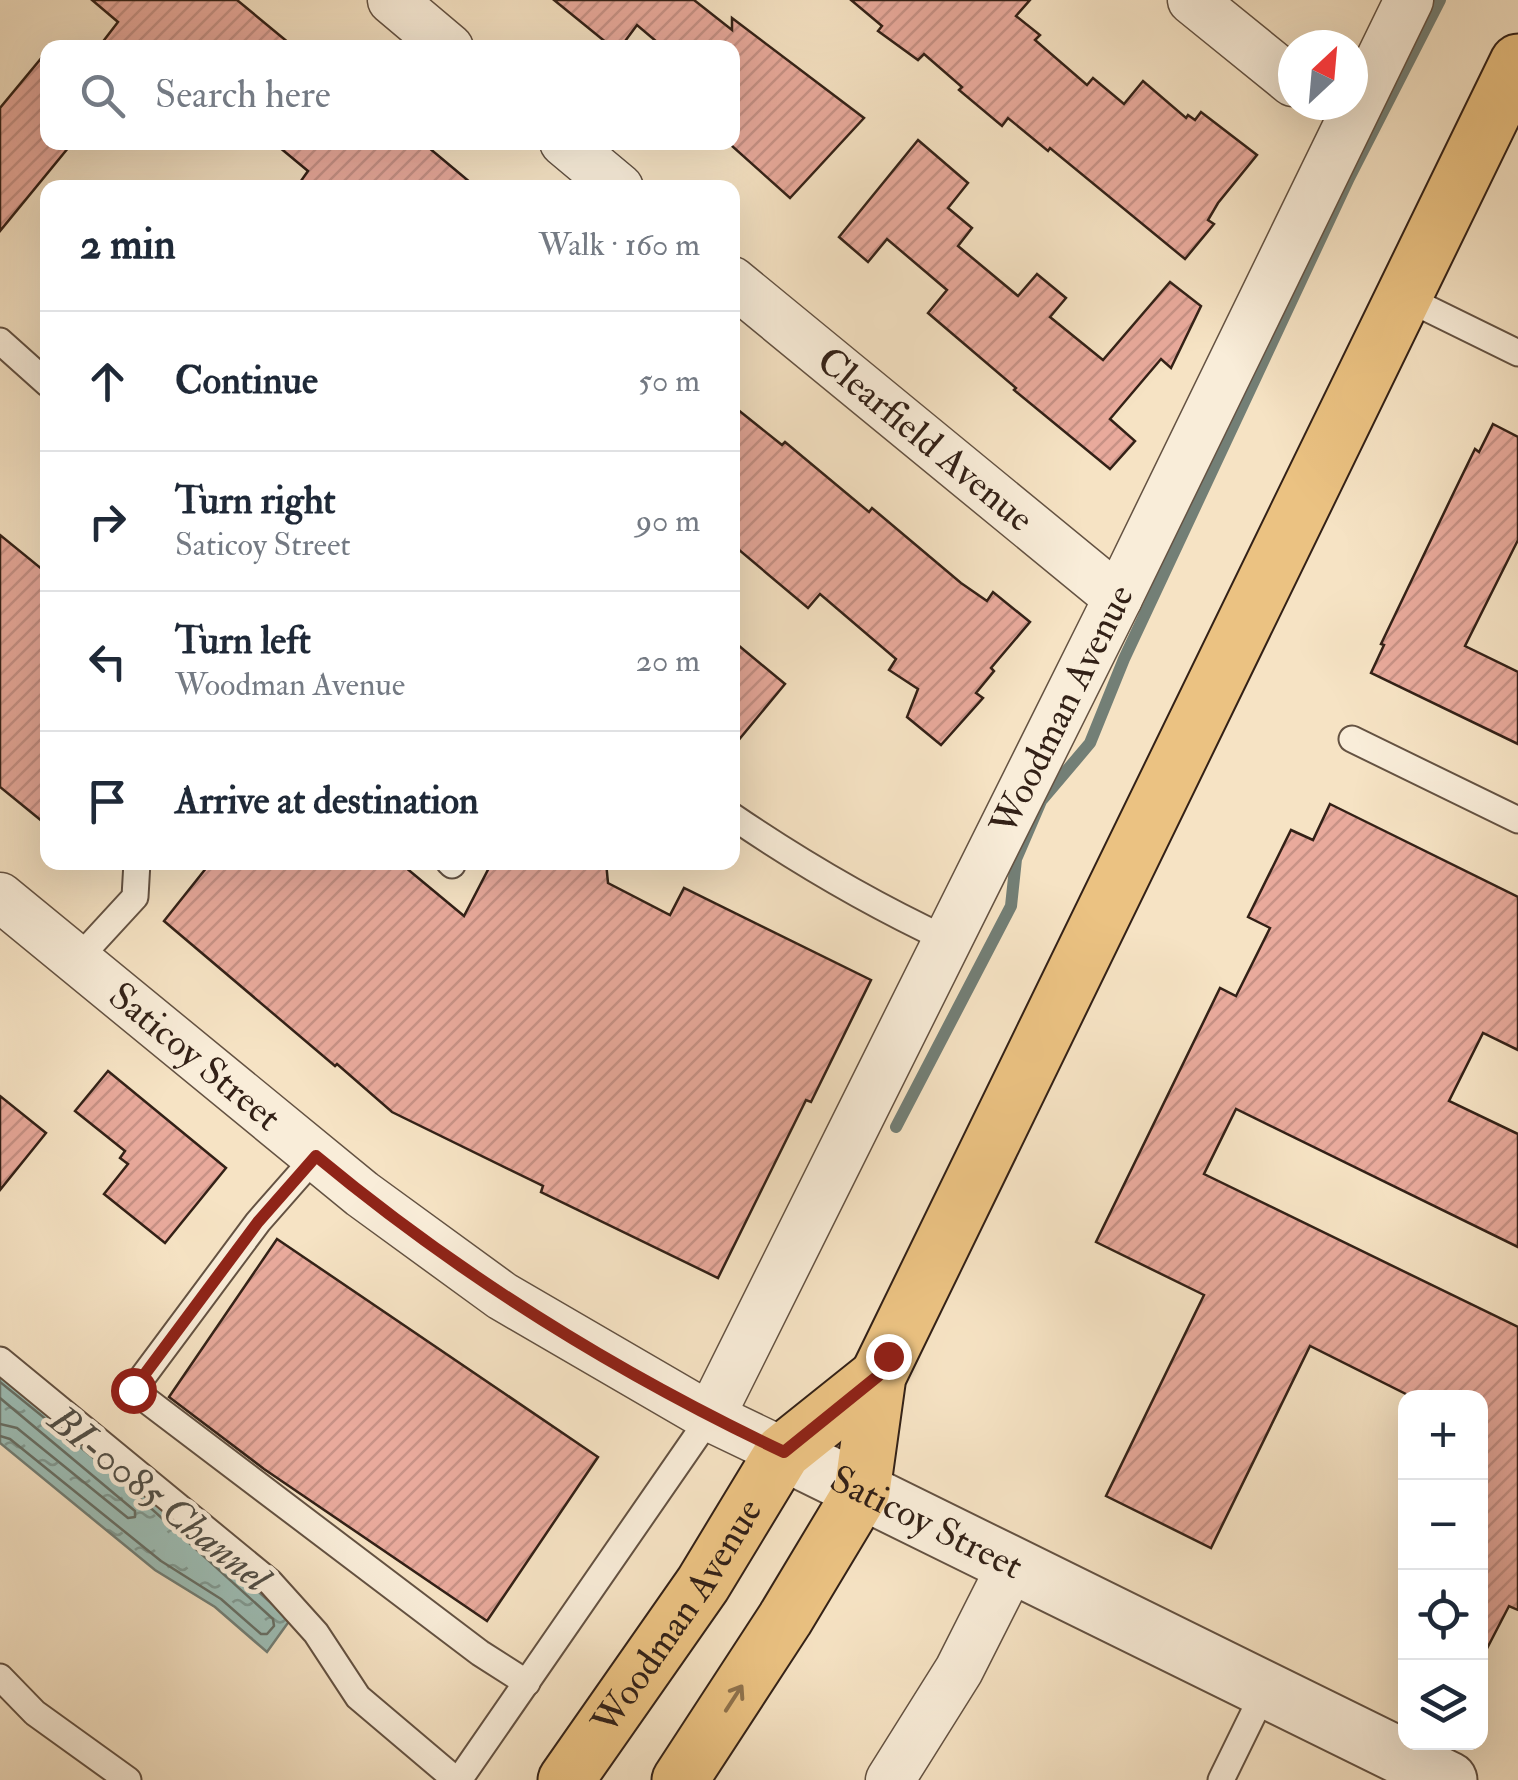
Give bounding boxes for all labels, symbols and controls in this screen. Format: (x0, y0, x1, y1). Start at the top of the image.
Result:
north arrow (1278, 30, 1368, 120)
search box (40, 40, 740, 150)
icon: search (75, 68, 130, 123)
text: Search here (155, 71, 331, 119)
text: 2 min (80, 219, 176, 271)
text: Walk · 160 m (538, 225, 700, 265)
street label: Clearfield Avenue (807, 337, 1043, 543)
icon: ahead (80, 354, 135, 409)
text: Continue (175, 357, 318, 405)
text: 50 m (638, 361, 700, 401)
text: Turn right (175, 477, 336, 525)
icon: right (80, 494, 135, 549)
text: 90 m (636, 501, 700, 541)
text: Saticoy Street (175, 525, 351, 565)
street label: Woodman Avenue (979, 577, 1145, 844)
text: Turn left (175, 617, 311, 665)
icon: left (80, 634, 135, 689)
text: 20 m (636, 641, 700, 681)
text: Woodman Avenue (175, 665, 405, 705)
icon: arrive (80, 774, 135, 829)
text: Arrive at destination (175, 777, 479, 825)
street label: Saticoy Street (99, 972, 291, 1142)
route end (866, 1334, 912, 1380)
route start (111, 1368, 157, 1414)
map controls (1398, 1390, 1488, 1750)
button: + (1398, 1390, 1488, 1480)
water label: BI-0085 Channel (37, 1393, 282, 1606)
street label: Saticoy Street (822, 1455, 1031, 1590)
button: − (1398, 1480, 1488, 1570)
street label: Woodman Avenue (581, 1490, 773, 1744)
button: locate (1398, 1570, 1488, 1660)
button: layers (1398, 1660, 1488, 1750)
one-way arrow (723, 1685, 744, 1713)

